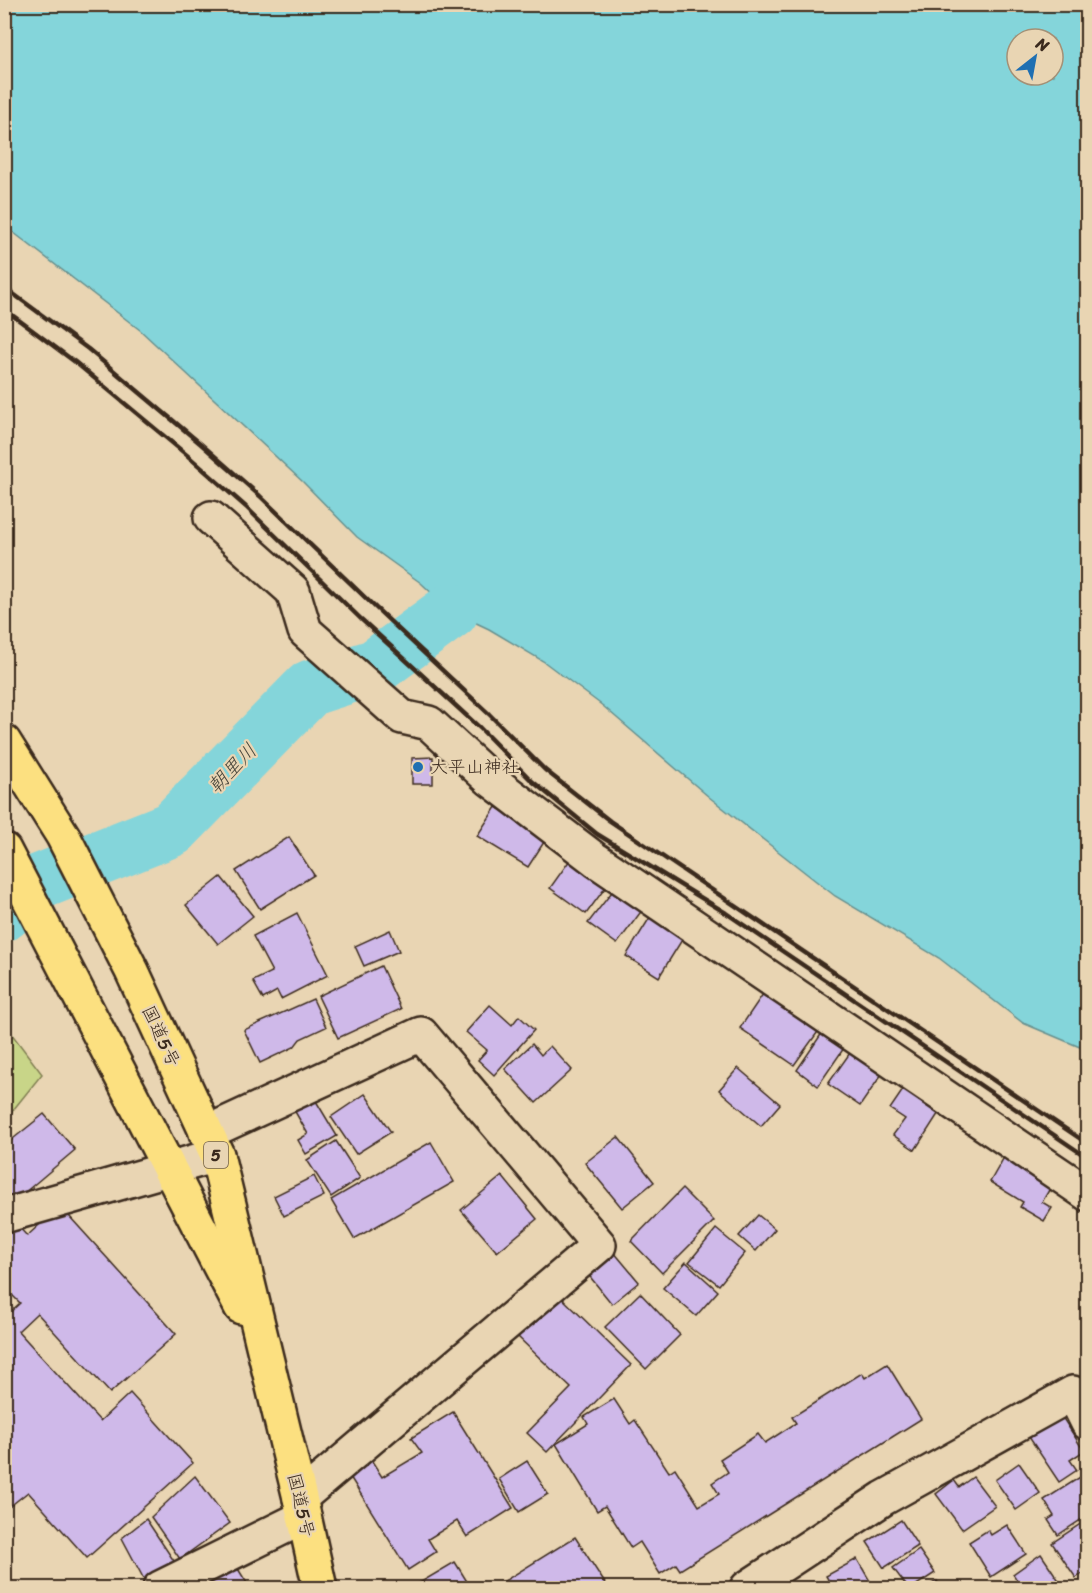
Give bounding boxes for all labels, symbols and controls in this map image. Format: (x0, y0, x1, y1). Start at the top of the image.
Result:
north arrow (1005, 27, 1065, 87)
text: N (1029, 29, 1055, 60)
water label: 朝里川 (199, 735, 266, 802)
place label: 大平山神社 (430, 751, 520, 783)
marker: 大平山神社 (411, 760, 425, 774)
street label: 国道5号 (133, 1000, 189, 1072)
road number: 5 (204, 1142, 228, 1168)
street label: 国道5号 (278, 1470, 324, 1540)

